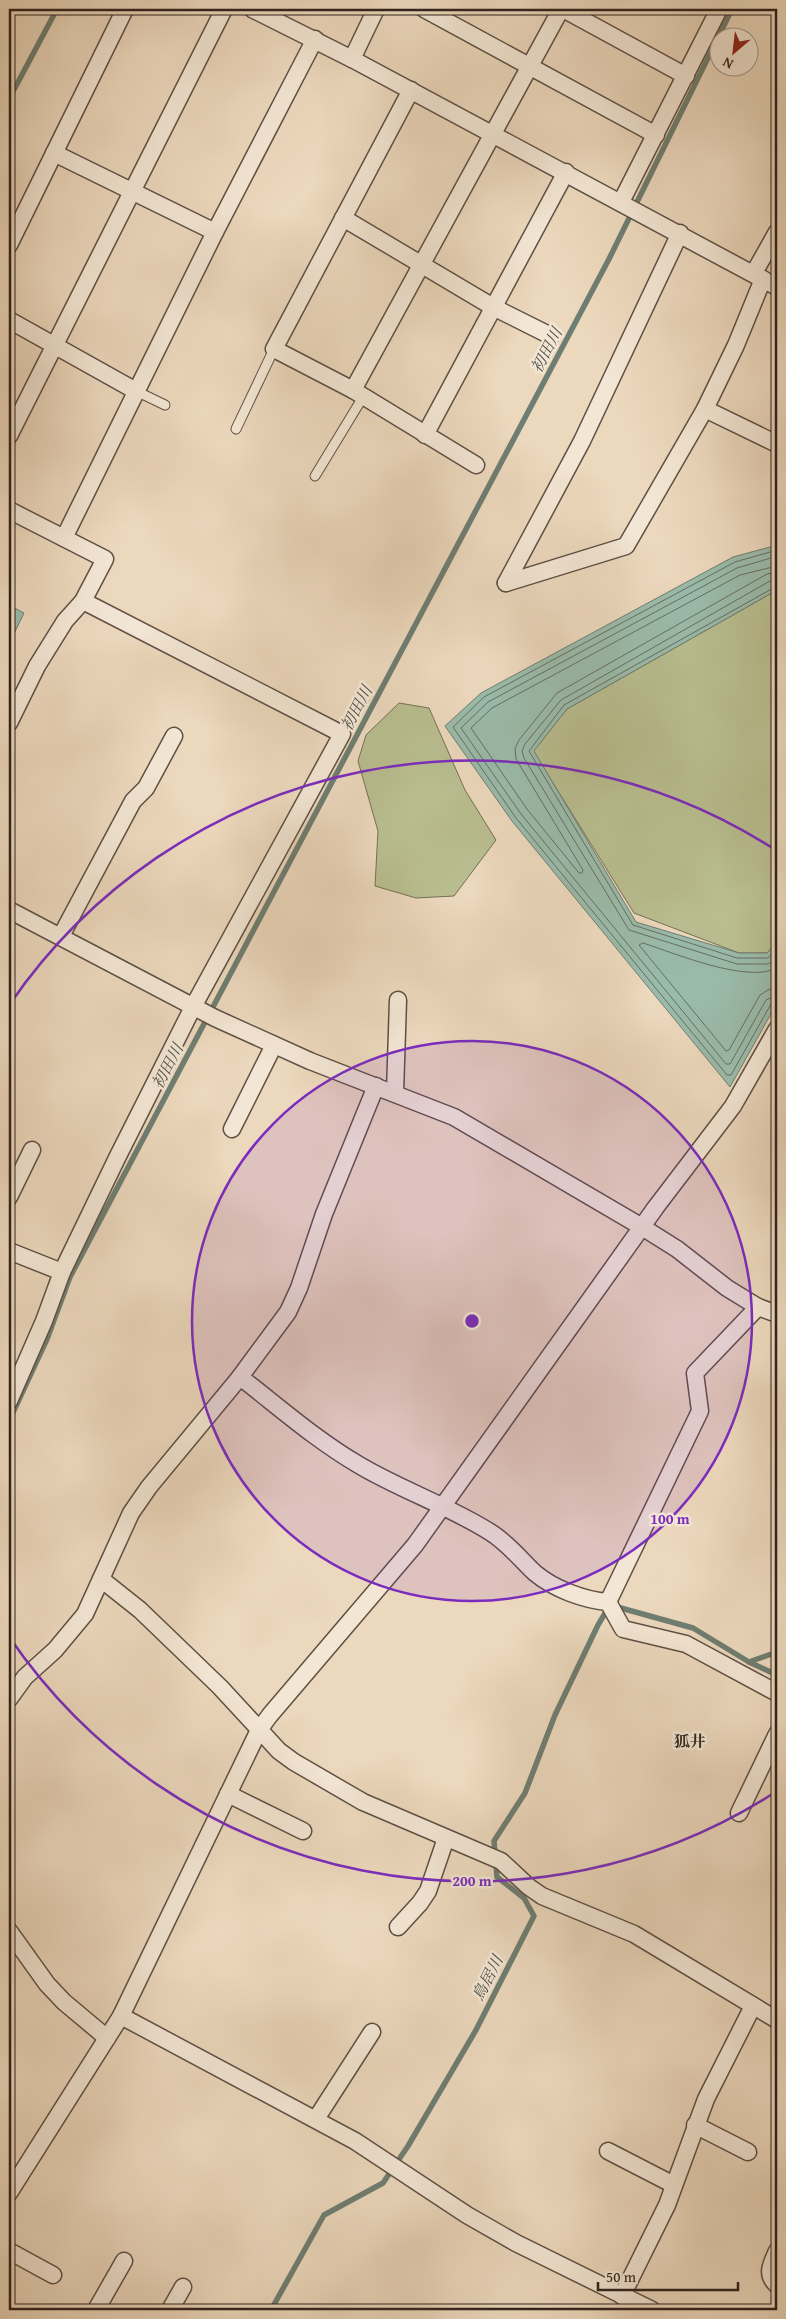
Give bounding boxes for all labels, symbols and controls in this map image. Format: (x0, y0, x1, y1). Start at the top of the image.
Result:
north arrow (708, 28, 758, 78)
text: N (719, 52, 737, 75)
water label: 初田川 (524, 321, 569, 377)
water label: 初田川 (334, 679, 379, 735)
water label: 初田川 (145, 1037, 190, 1093)
centre of rings (463, 1312, 481, 1330)
text: 100 m (650, 1508, 690, 1529)
district label: 狐井 (674, 1729, 706, 1753)
text: 200 m (452, 1870, 492, 1891)
water label: 鳥居川 (465, 1949, 509, 2005)
scale bar (598, 2259, 738, 2291)
text: 50 m (606, 2266, 637, 2287)

